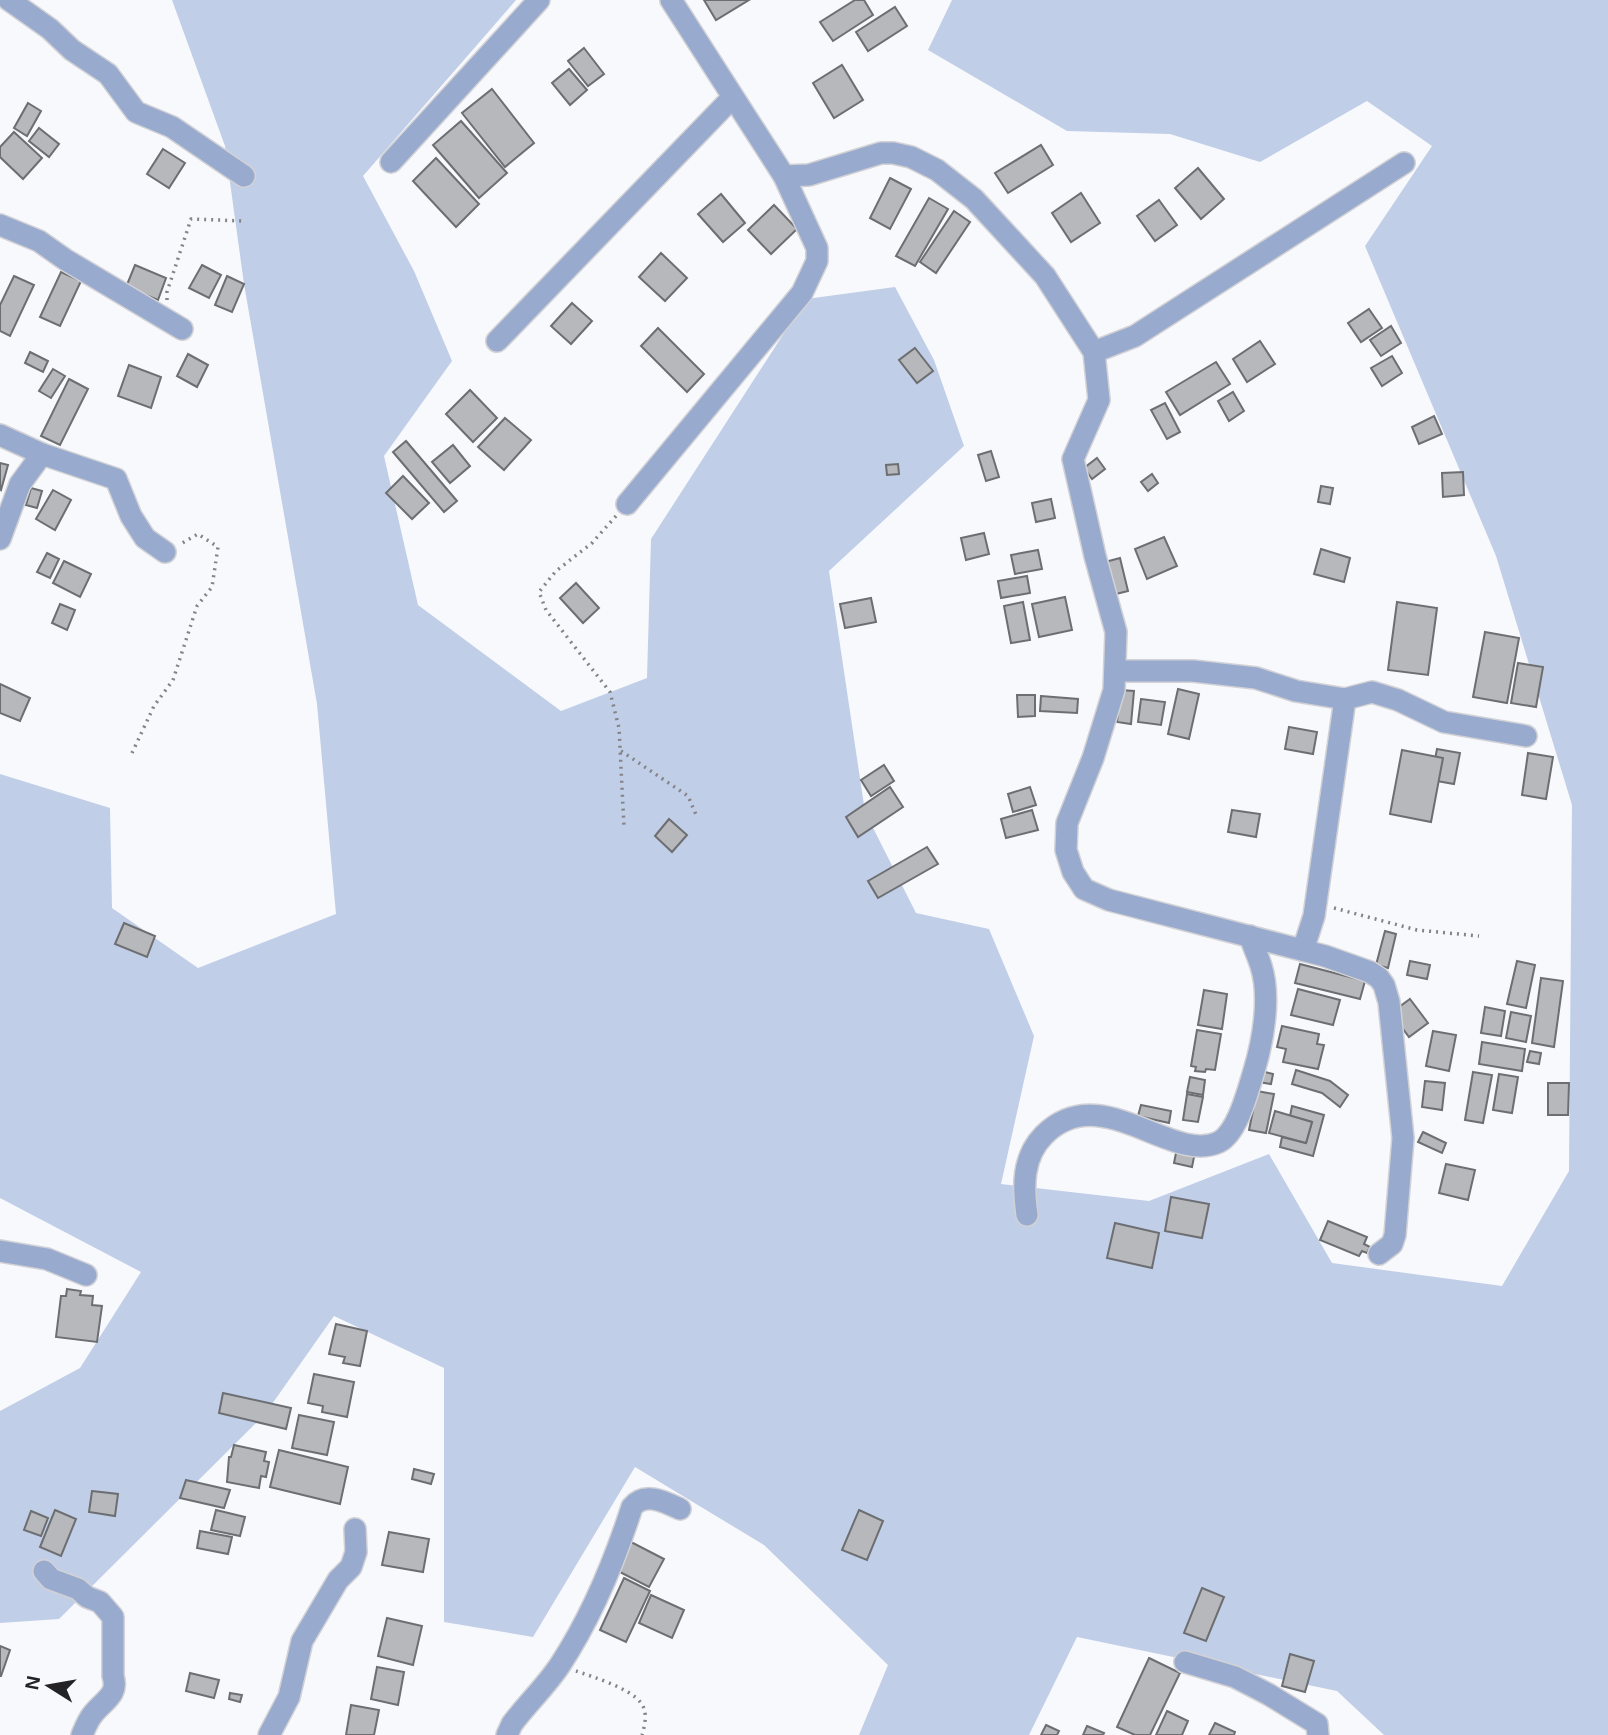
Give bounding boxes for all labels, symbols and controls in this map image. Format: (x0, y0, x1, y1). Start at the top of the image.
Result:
north arrow (14, 1651, 84, 1721)
text: N (21, 1674, 44, 1692)

